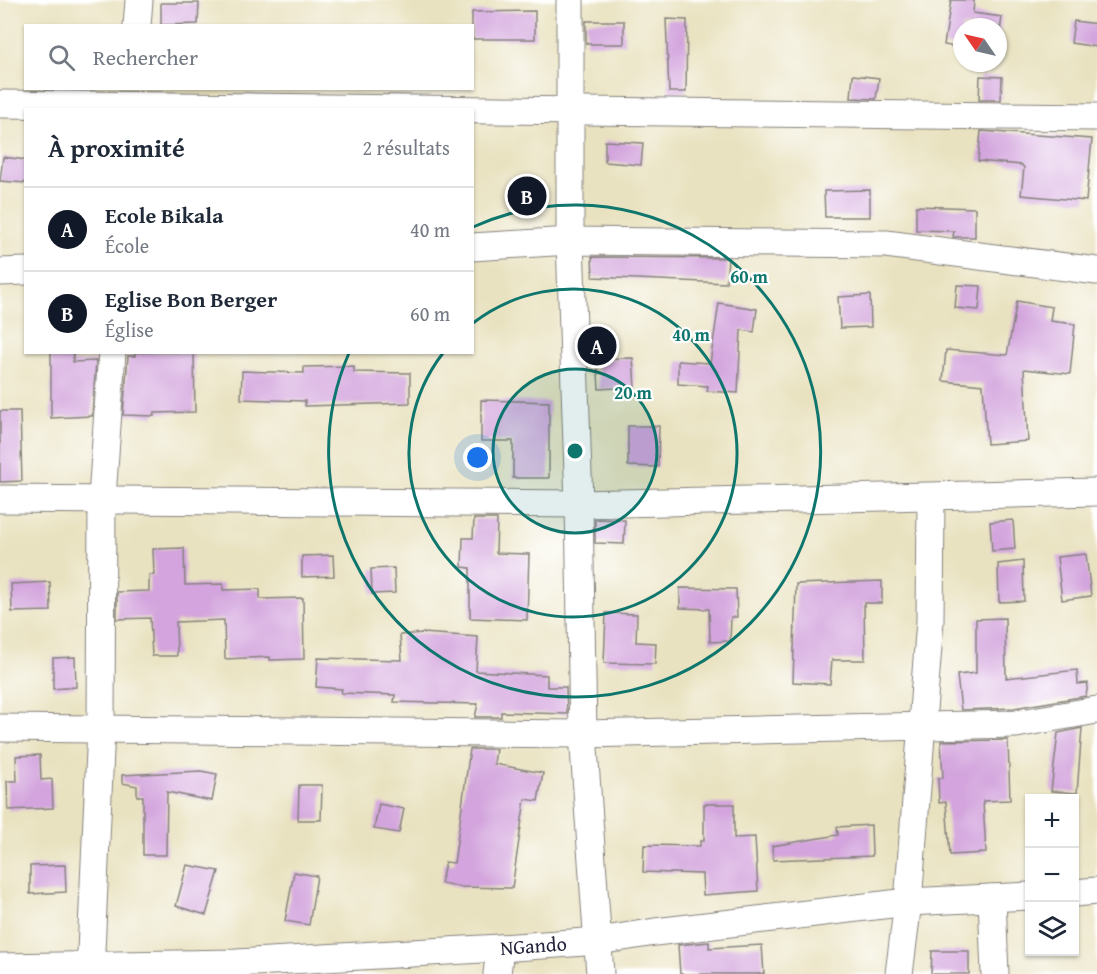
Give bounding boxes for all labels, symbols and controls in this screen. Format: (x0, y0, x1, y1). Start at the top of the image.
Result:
north arrow (953, 18, 1007, 72)
search box (24, 24, 474, 90)
icon: search (45, 41, 78, 74)
text: Rechercher (93, 41, 198, 73)
text: À proximité (48, 128, 185, 167)
text: 2 résultats (362, 133, 450, 162)
pin: B (508, 174, 546, 218)
text: Ecole Bikala (105, 199, 223, 231)
text: A (61, 215, 74, 244)
text: 40 m (410, 215, 450, 244)
text: École (105, 231, 149, 260)
text: 60 m (730, 263, 769, 290)
text: Eglise Bon Berger (105, 283, 277, 315)
text: B (61, 299, 74, 328)
text: 60 m (410, 299, 450, 328)
text: Église (105, 315, 154, 344)
text: 40 m (672, 321, 711, 348)
pin: A (578, 324, 616, 368)
text: 20 m (614, 379, 653, 406)
centre of rings (565, 441, 585, 461)
your location (463, 443, 492, 472)
map controls (1025, 794, 1079, 956)
button: + (1025, 794, 1079, 848)
button: − (1025, 848, 1079, 902)
button: layers (1025, 902, 1079, 956)
street label: NGando (499, 928, 568, 962)

